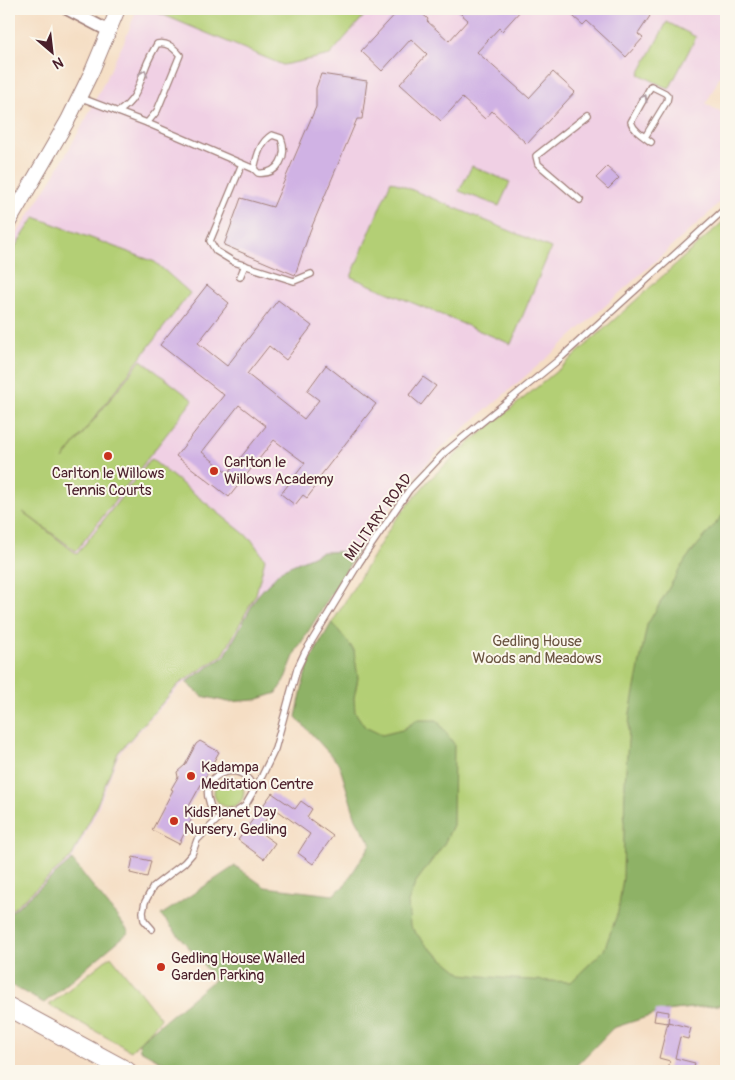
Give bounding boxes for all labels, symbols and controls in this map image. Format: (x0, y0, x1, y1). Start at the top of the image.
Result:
north arrow (28, 28, 78, 78)
text: N (50, 53, 66, 73)
one-way arrow (138, 69, 148, 77)
one-way arrow (638, 95, 648, 104)
marker: Carlton le Willows Tennis Courts (102, 450, 114, 462)
place label: Carlton le Willows Academy (224, 453, 334, 489)
place label: Carlton le Willows Tennis Courts (52, 464, 165, 500)
marker: Carlton le Willows Academy (208, 465, 220, 477)
street label: MILITARY ROAD (340, 470, 416, 565)
park label: Gedling House Woods and Meadows (473, 632, 602, 668)
place label: Kadampa Meditation Centre (201, 758, 314, 794)
marker: Kadampa Meditation Centre (185, 770, 197, 782)
place label: KidsPlanet Day Nursery, Gedling (184, 803, 287, 839)
marker: KidsPlanet Day Nursery, Gedling (168, 815, 180, 827)
place label: Gedling House Walled Garden Parking (171, 949, 305, 985)
marker: Gedling House Walled Garden Parking (155, 961, 167, 973)

